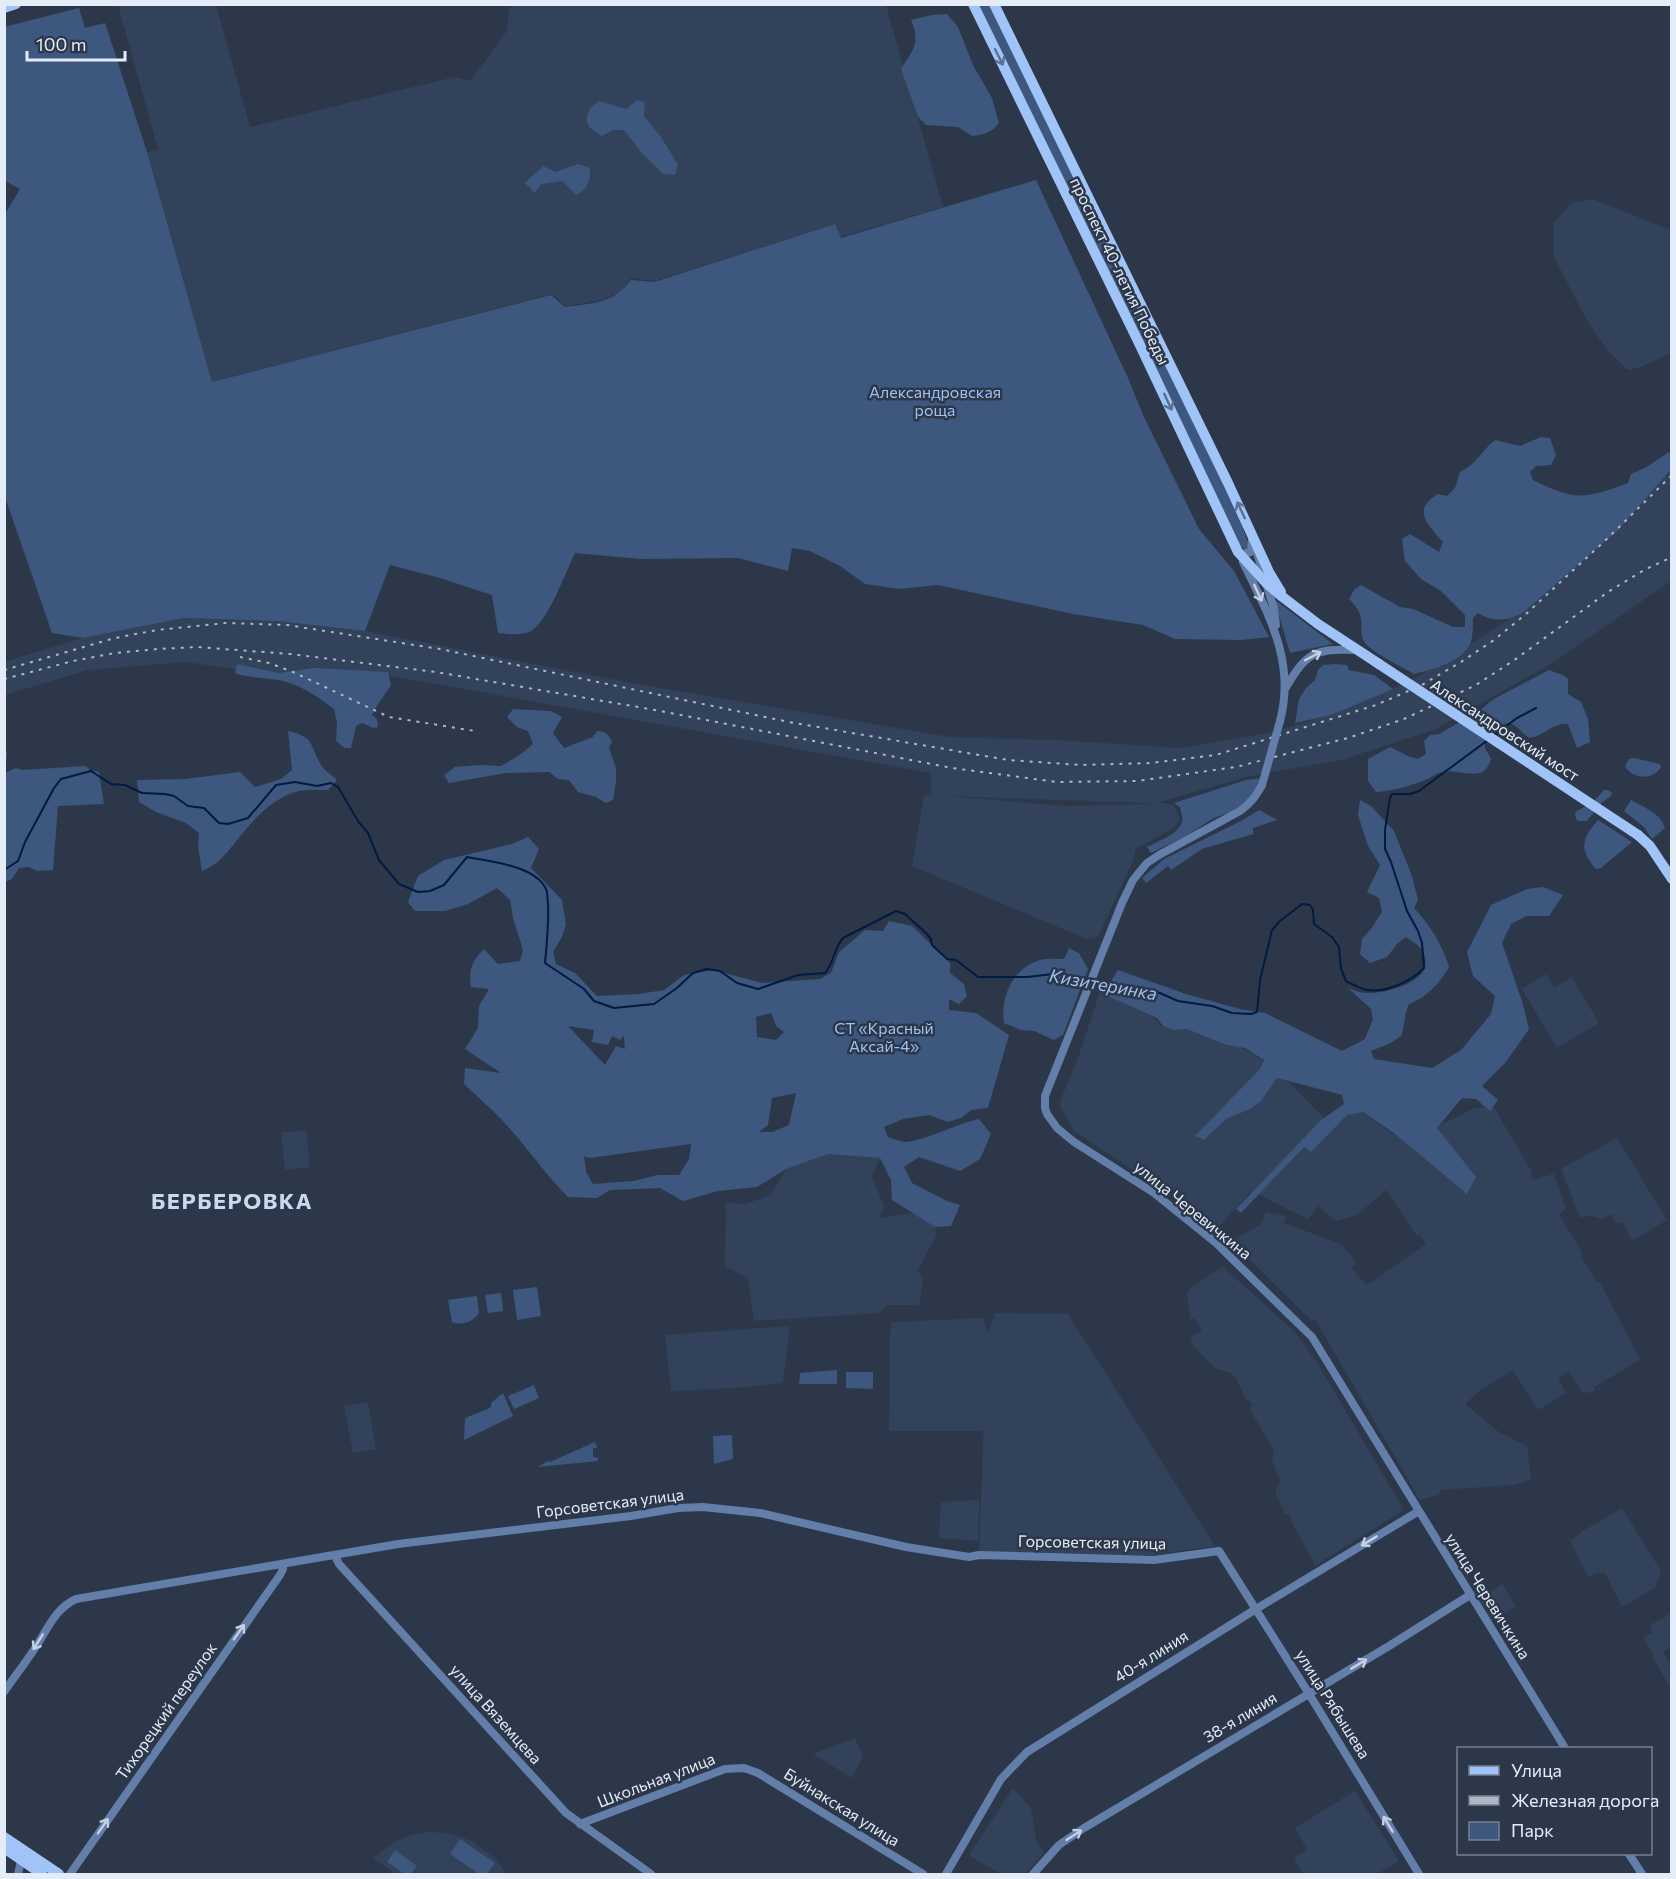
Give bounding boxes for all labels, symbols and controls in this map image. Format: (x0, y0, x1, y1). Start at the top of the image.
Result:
scale bar (27, 24, 124, 62)
text: 100 m (36, 33, 86, 55)
one-way arrow (993, 48, 1005, 65)
street label: проспект 40-летия Победы (1067, 174, 1174, 367)
park label: Александровская роща (869, 382, 1001, 419)
one-way arrow (1162, 392, 1174, 410)
one-way arrow (1234, 502, 1246, 520)
one-way arrow (1253, 583, 1264, 601)
one-way arrow (1304, 650, 1321, 662)
street label: Александровский мост (1427, 674, 1583, 785)
water label: Кизитеринка (1047, 964, 1159, 1004)
park label: СТ «Красный Аксай-4» (834, 1018, 934, 1055)
street label: улица Черевичкина (1131, 1157, 1256, 1263)
district label: БЕРБЕРОВКА (151, 1187, 313, 1214)
street label: Горсоветская улица (535, 1484, 685, 1521)
street label: улица Черевичкина (1442, 1529, 1535, 1662)
street label: Горсоветская улица (1018, 1531, 1166, 1552)
one-way arrow (1361, 1536, 1378, 1548)
one-way arrow (233, 1625, 246, 1641)
street label: 40-я линия (1110, 1625, 1191, 1686)
one-way arrow (32, 1633, 44, 1650)
street label: Тихорецкий переулок (111, 1638, 220, 1783)
street label: улица Рябышева (1292, 1646, 1375, 1762)
one-way arrow (1350, 1658, 1367, 1670)
street label: улица Вяземцева (447, 1660, 546, 1767)
street label: 38-я линия (1200, 1687, 1280, 1746)
legend (1457, 1747, 1652, 1855)
street label: Школьная улица (594, 1748, 717, 1811)
text: Улица (1511, 1759, 1562, 1781)
street label: Буйнакская улица (781, 1763, 904, 1850)
text: Железная дорога (1511, 1789, 1659, 1811)
one-way arrow (1382, 1816, 1394, 1833)
one-way arrow (97, 1819, 109, 1835)
text: Парк (1511, 1819, 1554, 1841)
one-way arrow (1066, 1828, 1083, 1841)

